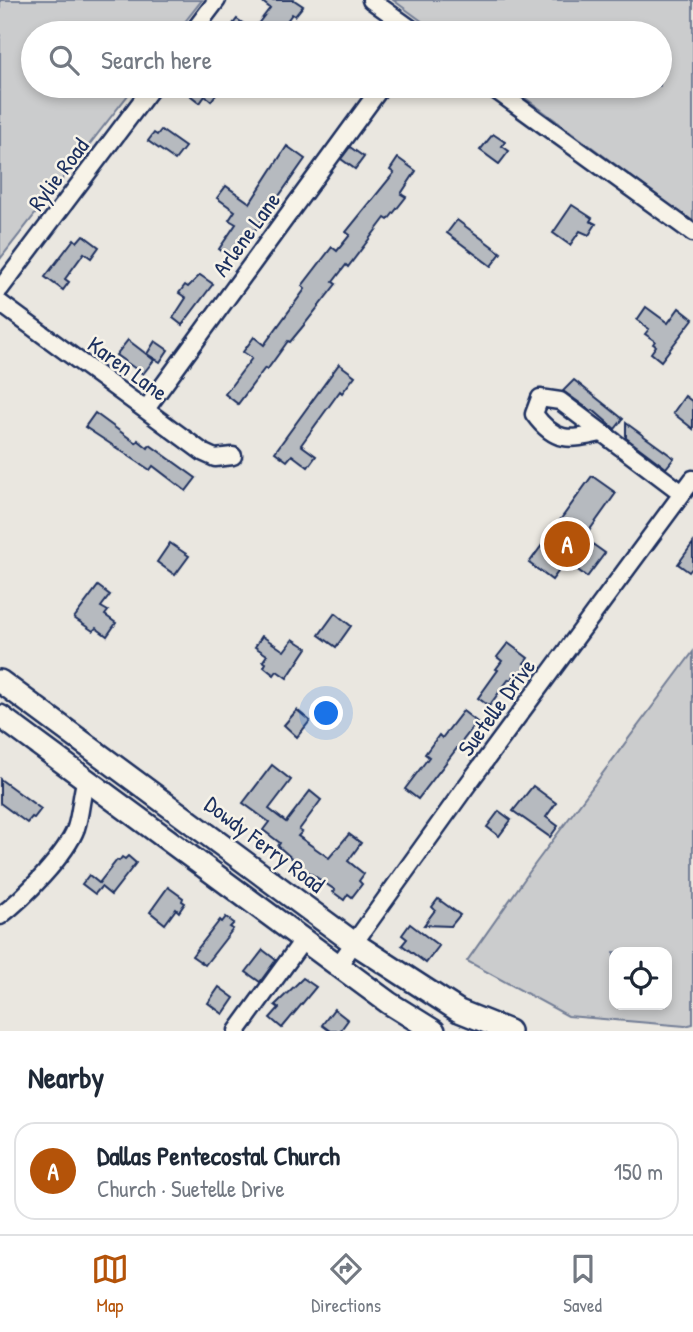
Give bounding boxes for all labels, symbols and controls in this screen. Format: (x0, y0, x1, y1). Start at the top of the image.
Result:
search box (21, 21, 672, 98)
icon: search (45, 41, 83, 79)
text: Search here (101, 42, 212, 77)
street label: Rylie Road (20, 131, 96, 217)
street label: Arlene Lane (205, 186, 287, 282)
street label: Karen Lane (82, 328, 174, 408)
pin: A (544, 518, 590, 570)
street label: Suetelle Drive (450, 652, 542, 762)
your location (309, 696, 343, 730)
street label: Dowdy Ferry Road (199, 789, 331, 899)
map controls (609, 947, 672, 1010)
button: locate (609, 947, 672, 1010)
text: Nearby (28, 1057, 104, 1097)
text: Dallas Pentecostal Church (97, 1138, 340, 1173)
text: A (47, 1156, 59, 1187)
text: 150 m (614, 1156, 663, 1187)
text: Church · Suetelle Drive (97, 1173, 285, 1204)
tab: Map (91, 1250, 129, 1318)
tab: Directions (311, 1250, 381, 1318)
tab: Saved (563, 1250, 602, 1318)

